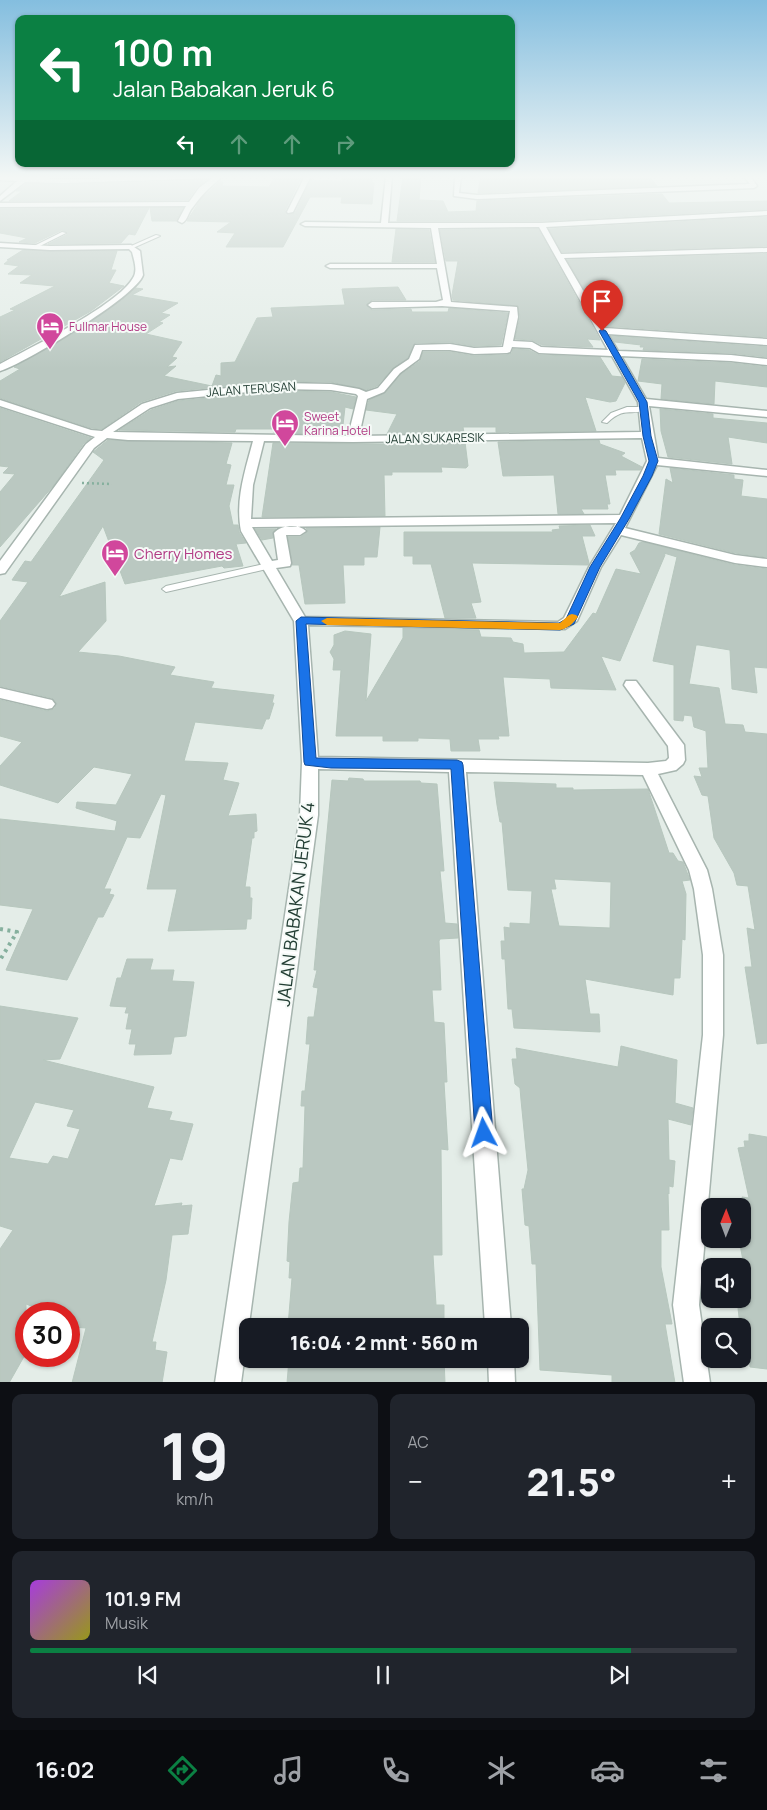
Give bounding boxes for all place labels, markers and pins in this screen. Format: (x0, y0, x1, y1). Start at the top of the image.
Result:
pin (581, 280, 623, 331)
hotel icon: Fullmar House (35, 311, 65, 350)
place label: Fullmar House (69, 318, 147, 335)
hotel icon: Sweet Karina Hotel (270, 408, 300, 447)
place label: Sweet Karina Hotel (304, 408, 371, 439)
hotel icon: Cherry Homes (100, 538, 130, 577)
place label: Cherry Homes (134, 543, 233, 564)

